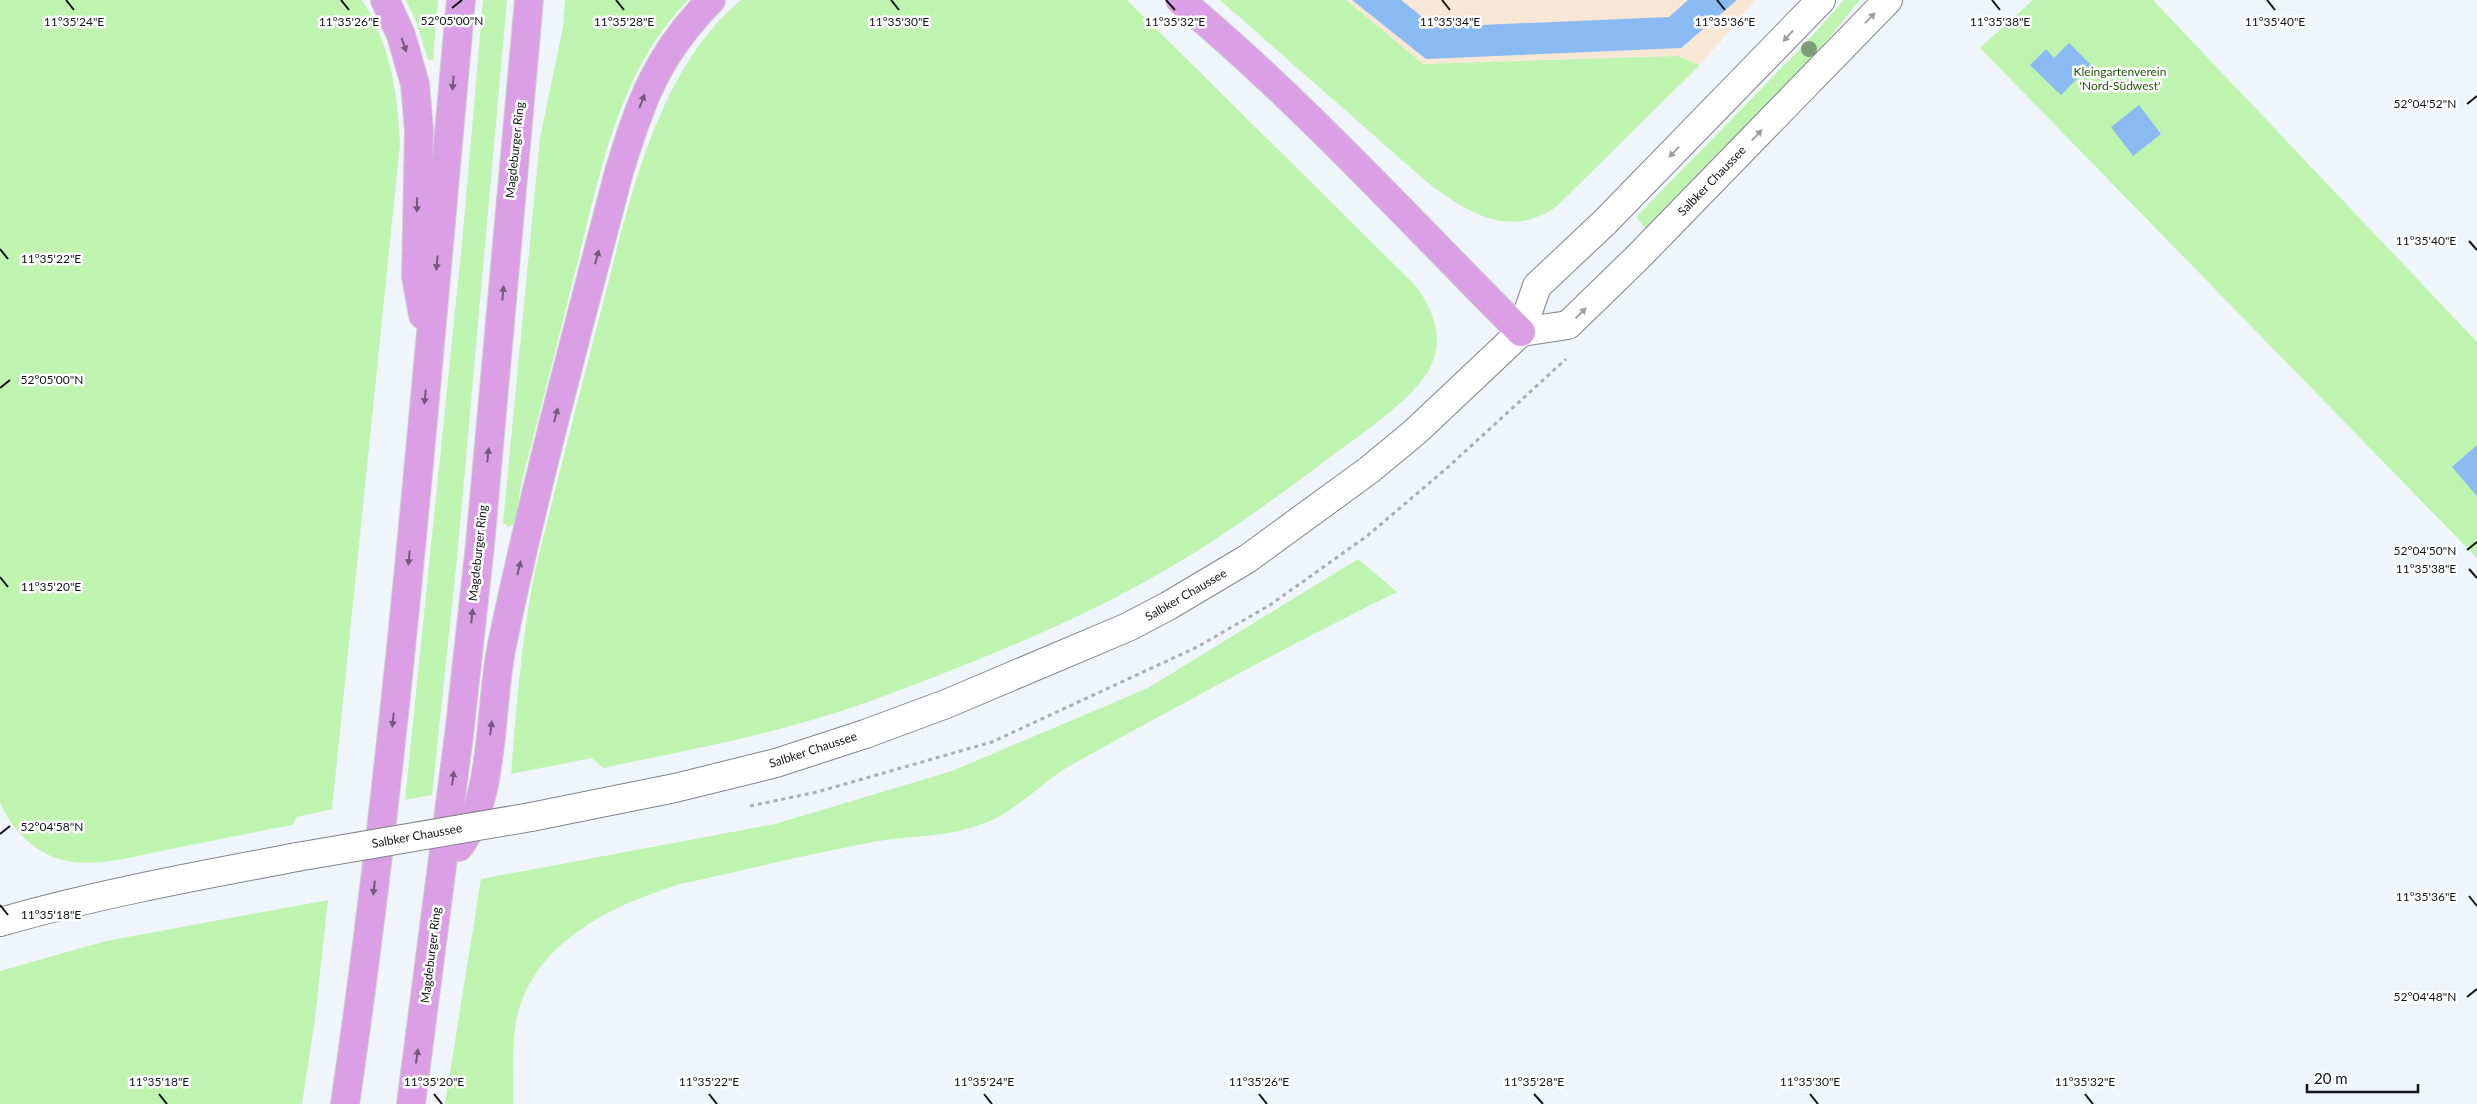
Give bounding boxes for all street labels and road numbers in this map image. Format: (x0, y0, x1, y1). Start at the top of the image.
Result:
street label: Magdeburger Ring (502, 101, 527, 199)
street label: Salbker Chaussee (1674, 142, 1749, 219)
street label: Magdeburger Ring (465, 504, 490, 602)
street label: Salbker Chaussee (1142, 565, 1229, 624)
street label: Salbker Chaussee (767, 728, 859, 771)
street label: Salbker Chaussee (370, 820, 463, 851)
street label: Magdeburger Ring (417, 906, 444, 1004)

